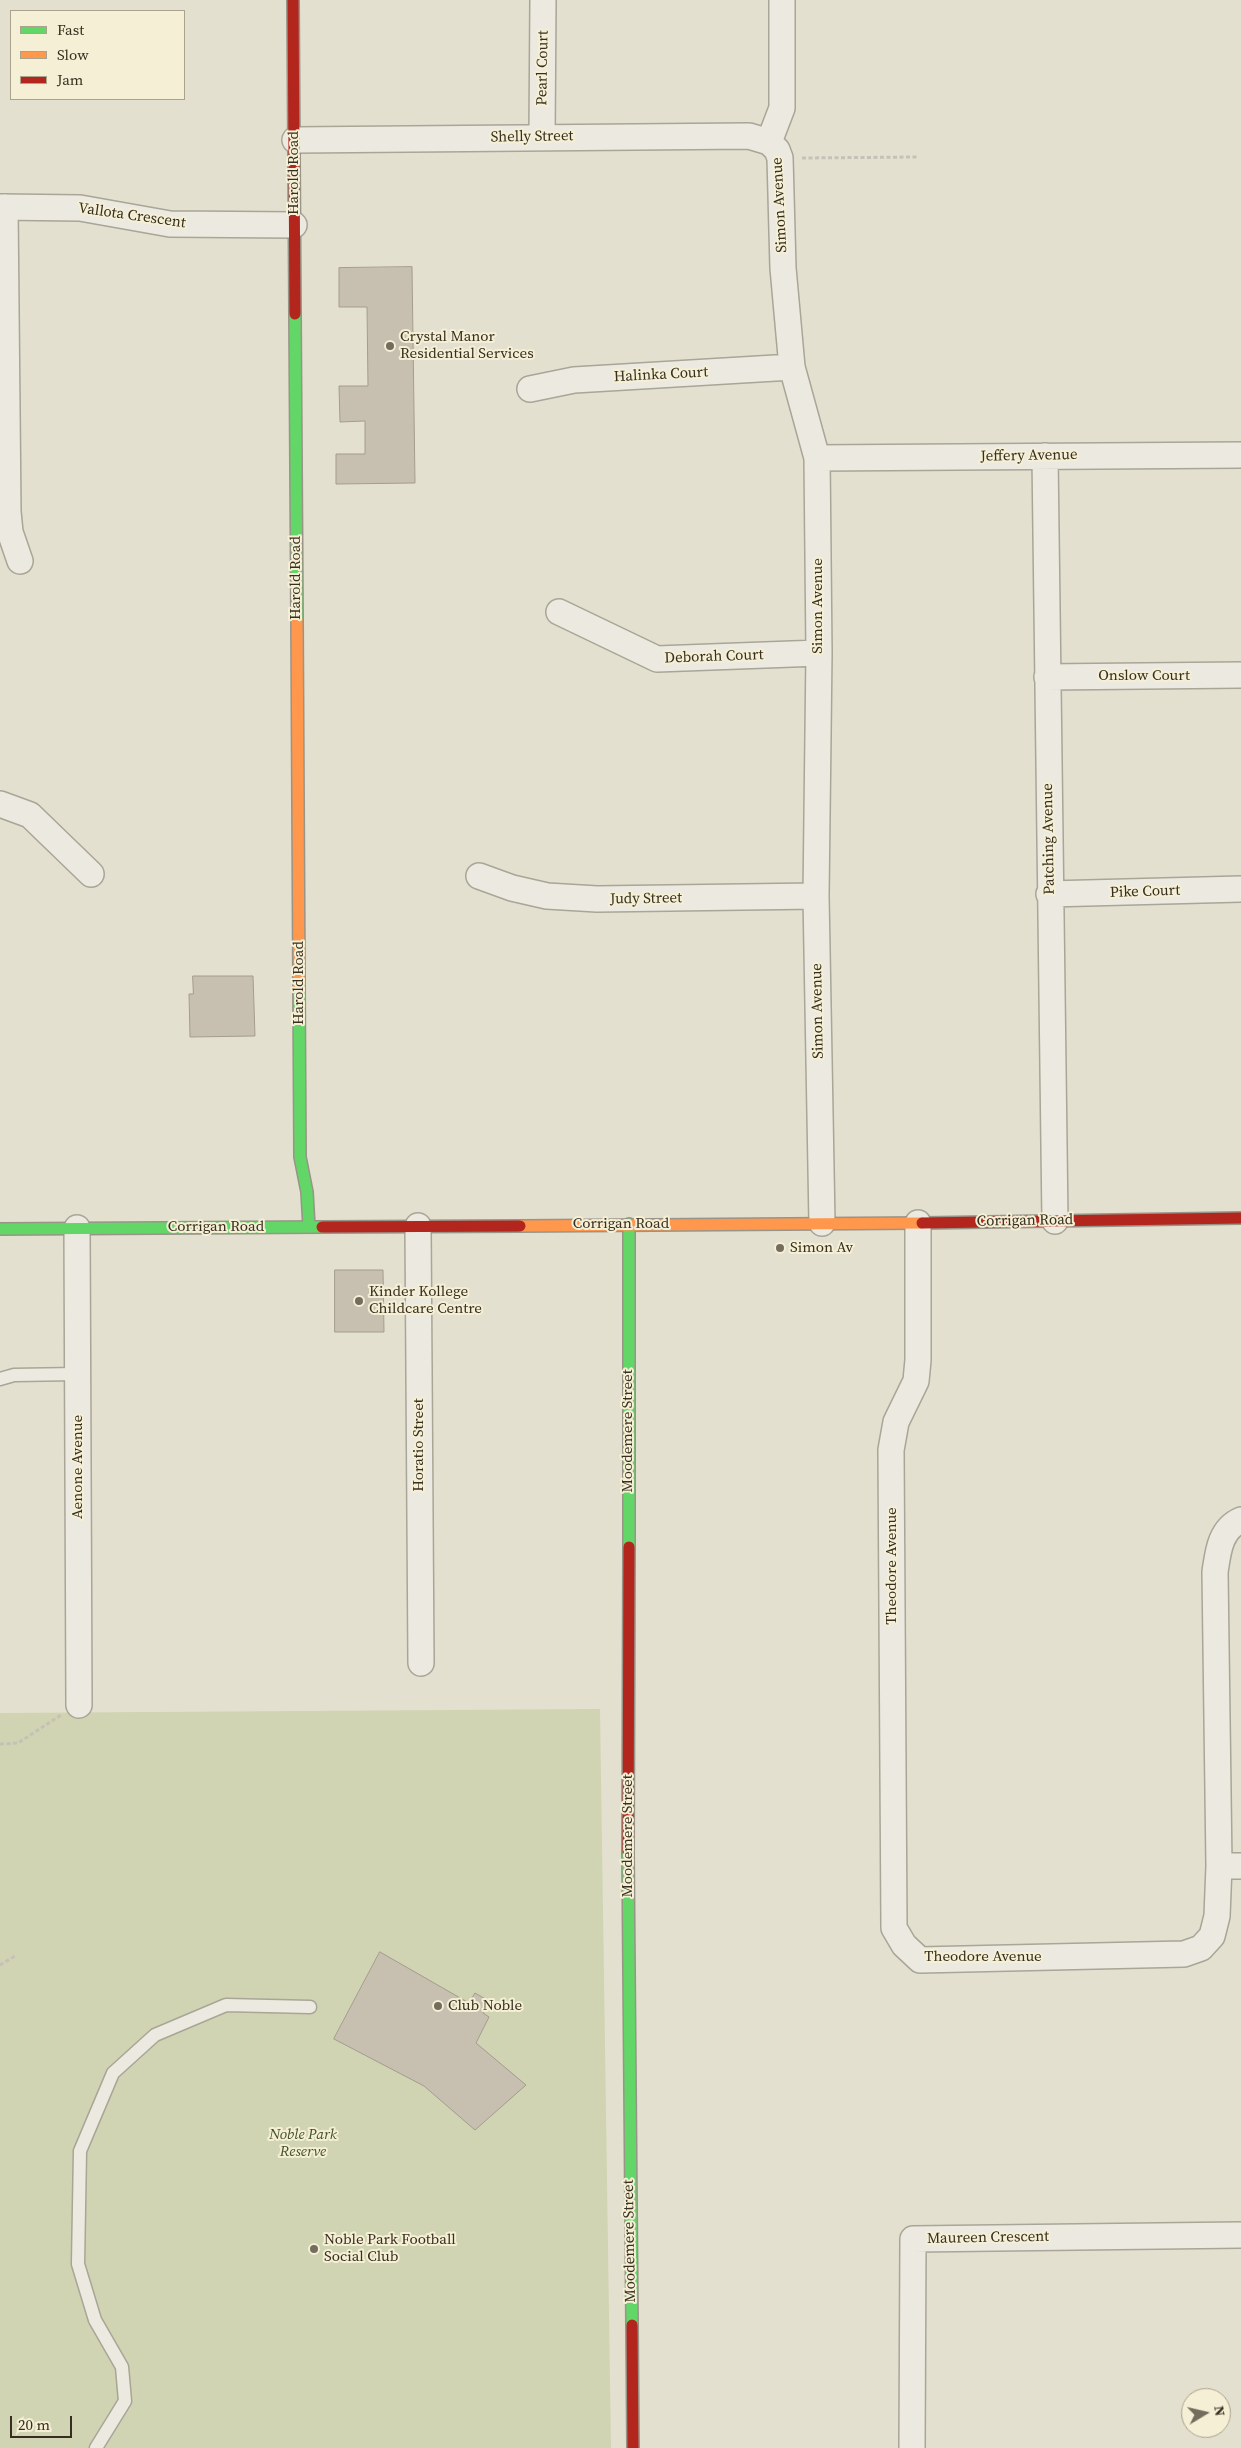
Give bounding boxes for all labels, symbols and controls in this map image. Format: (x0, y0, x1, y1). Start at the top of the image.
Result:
legend (10, 10, 185, 100)
text: Fast (57, 19, 84, 40)
street label: Pearl Court (533, 30, 553, 106)
text: Slow (57, 44, 89, 65)
text: Jam (57, 69, 83, 90)
street label: Shelly Street (490, 127, 574, 147)
street label: Harold Road (285, 131, 303, 215)
street label: Simon Avenue (769, 157, 791, 253)
street label: Vallota Crescent (77, 200, 187, 232)
place label: Crystal Manor Residential Services (400, 328, 534, 363)
marker: Crystal Manor Residential Services (384, 340, 396, 352)
street label: Halinka Court (613, 364, 709, 386)
street label: Jeffery Avenue (980, 446, 1078, 466)
street label: Harold Road (287, 536, 305, 620)
street label: Simon Avenue (809, 558, 827, 654)
street label: Deborah Court (664, 646, 764, 668)
street label: Onslow Court (1098, 667, 1190, 685)
street label: Patching Avenue (1039, 783, 1059, 895)
street label: Pike Court (1110, 882, 1180, 902)
street label: Judy Street (610, 889, 682, 909)
street label: Harold Road (290, 941, 308, 1025)
street label: Simon Avenue (808, 963, 828, 1059)
street label: Corrigan Road (977, 1211, 1073, 1231)
street label: Corrigan Road (573, 1215, 669, 1233)
street label: Corrigan Road (168, 1218, 264, 1236)
place label: Simon Av (790, 1239, 853, 1257)
marker: Simon Av (774, 1242, 786, 1254)
place label: Kinder Kollege Childcare Centre (369, 1283, 482, 1318)
marker: Kinder Kollege Childcare Centre (353, 1295, 365, 1307)
street label: Moodemere Street (619, 1369, 637, 1493)
street label: Horatio Street (410, 1398, 428, 1492)
street label: Aenone Avenue (69, 1415, 87, 1519)
street label: Theodore Avenue (883, 1507, 901, 1625)
street label: Moodemere Street (619, 1774, 637, 1898)
street label: Theodore Avenue (924, 1948, 1042, 1966)
place label: Club Noble (448, 1997, 522, 2015)
marker: Club Noble (432, 2000, 444, 2012)
park label: Noble Park Reserve (269, 2126, 337, 2161)
street label: Moodemere Street (620, 2179, 640, 2303)
street label: Maureen Crescent (927, 2228, 1049, 2248)
place label: Noble Park Football Social Club (324, 2231, 456, 2266)
marker: Noble Park Football Social Club (308, 2243, 320, 2255)
north arrow (1181, 2388, 1231, 2438)
text: N (1209, 2404, 1231, 2417)
scale bar (12, 2406, 75, 2438)
text: 20 m (18, 2414, 50, 2435)

